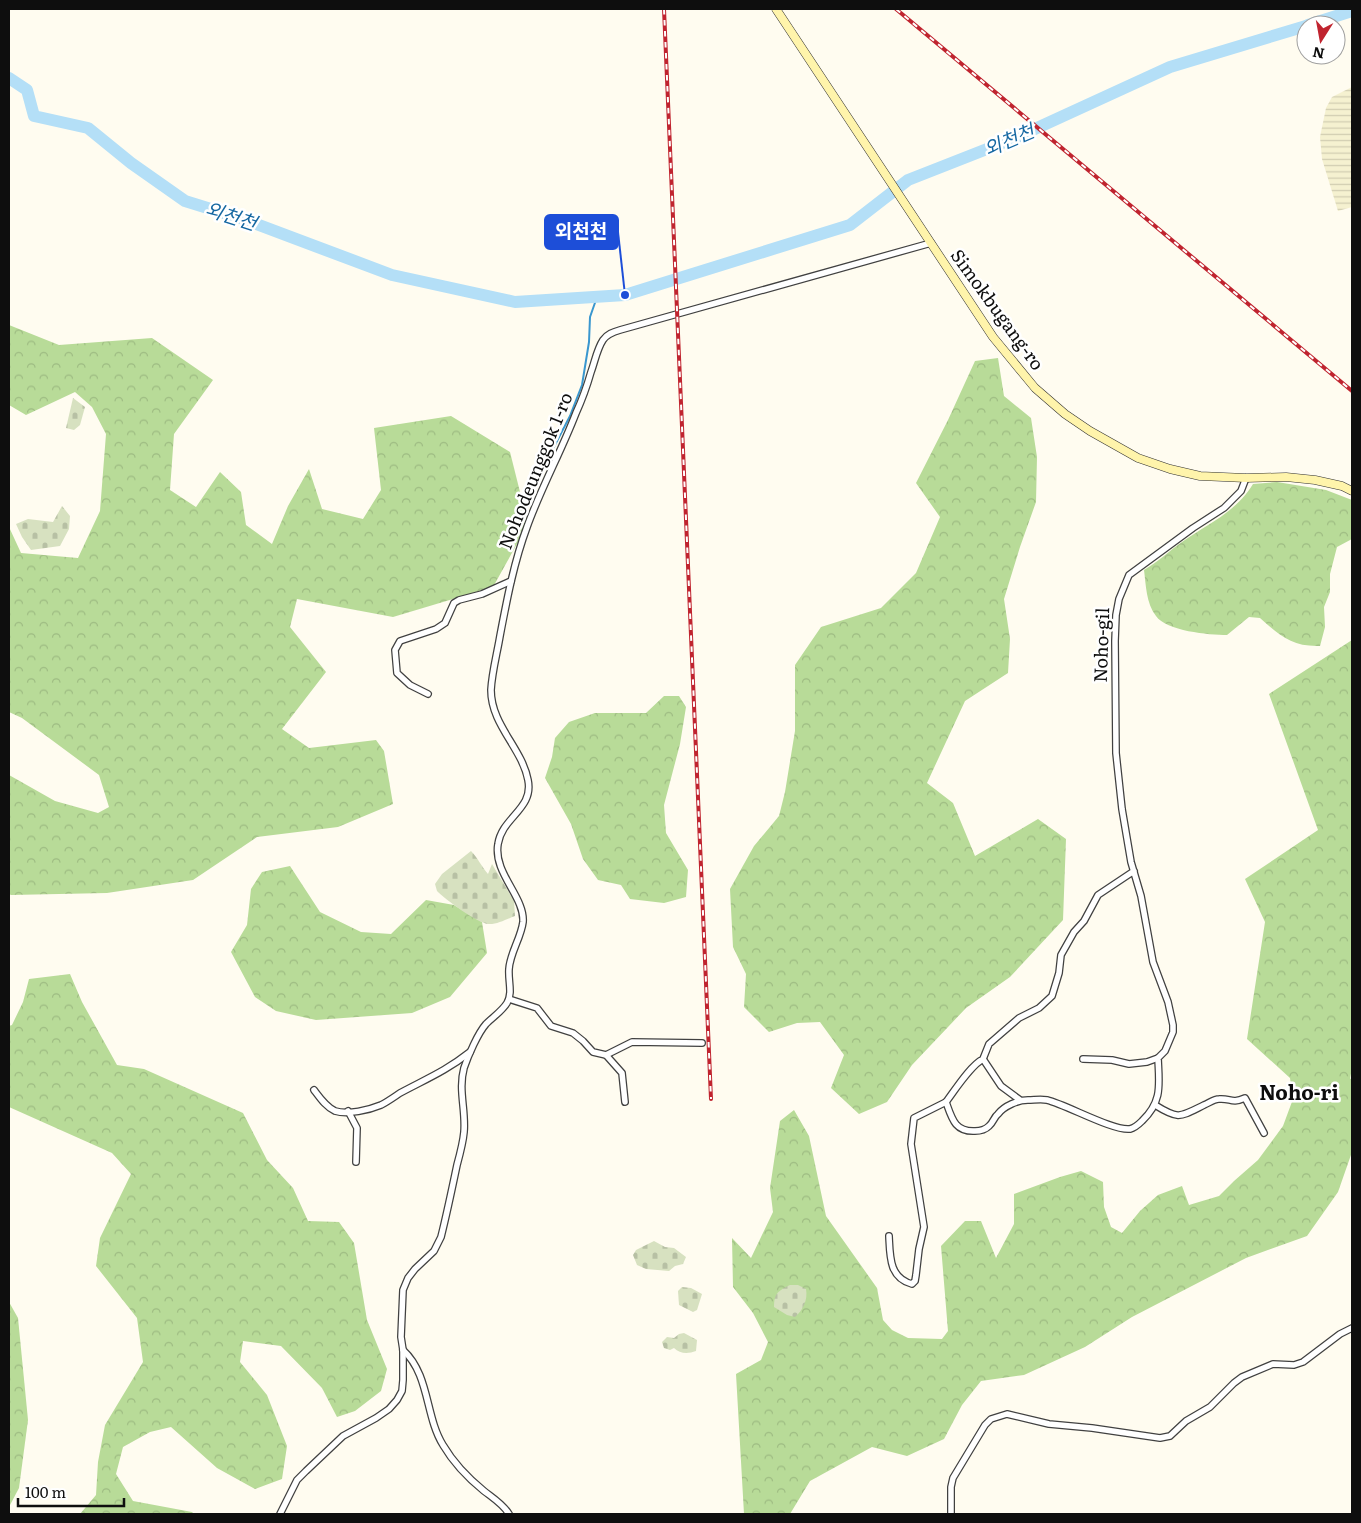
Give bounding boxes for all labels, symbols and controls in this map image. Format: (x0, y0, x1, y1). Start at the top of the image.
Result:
north arrow (1296, 15, 1346, 65)
text: N (1310, 43, 1326, 65)
water label: 외천천 (979, 115, 1040, 162)
water label: 외천천 (202, 194, 262, 237)
callout: 외천천 (545, 215, 618, 249)
text: 외천천 (555, 216, 607, 244)
street label: Simokbugang-ro (945, 243, 1052, 375)
street label: Nohodeunggok 1-ro (491, 388, 578, 553)
street label: Noho-gil (1086, 607, 1115, 683)
district label: Noho-ri (1259, 1076, 1339, 1106)
scale bar (18, 1476, 124, 1508)
text: 100 m (25, 1480, 66, 1503)

